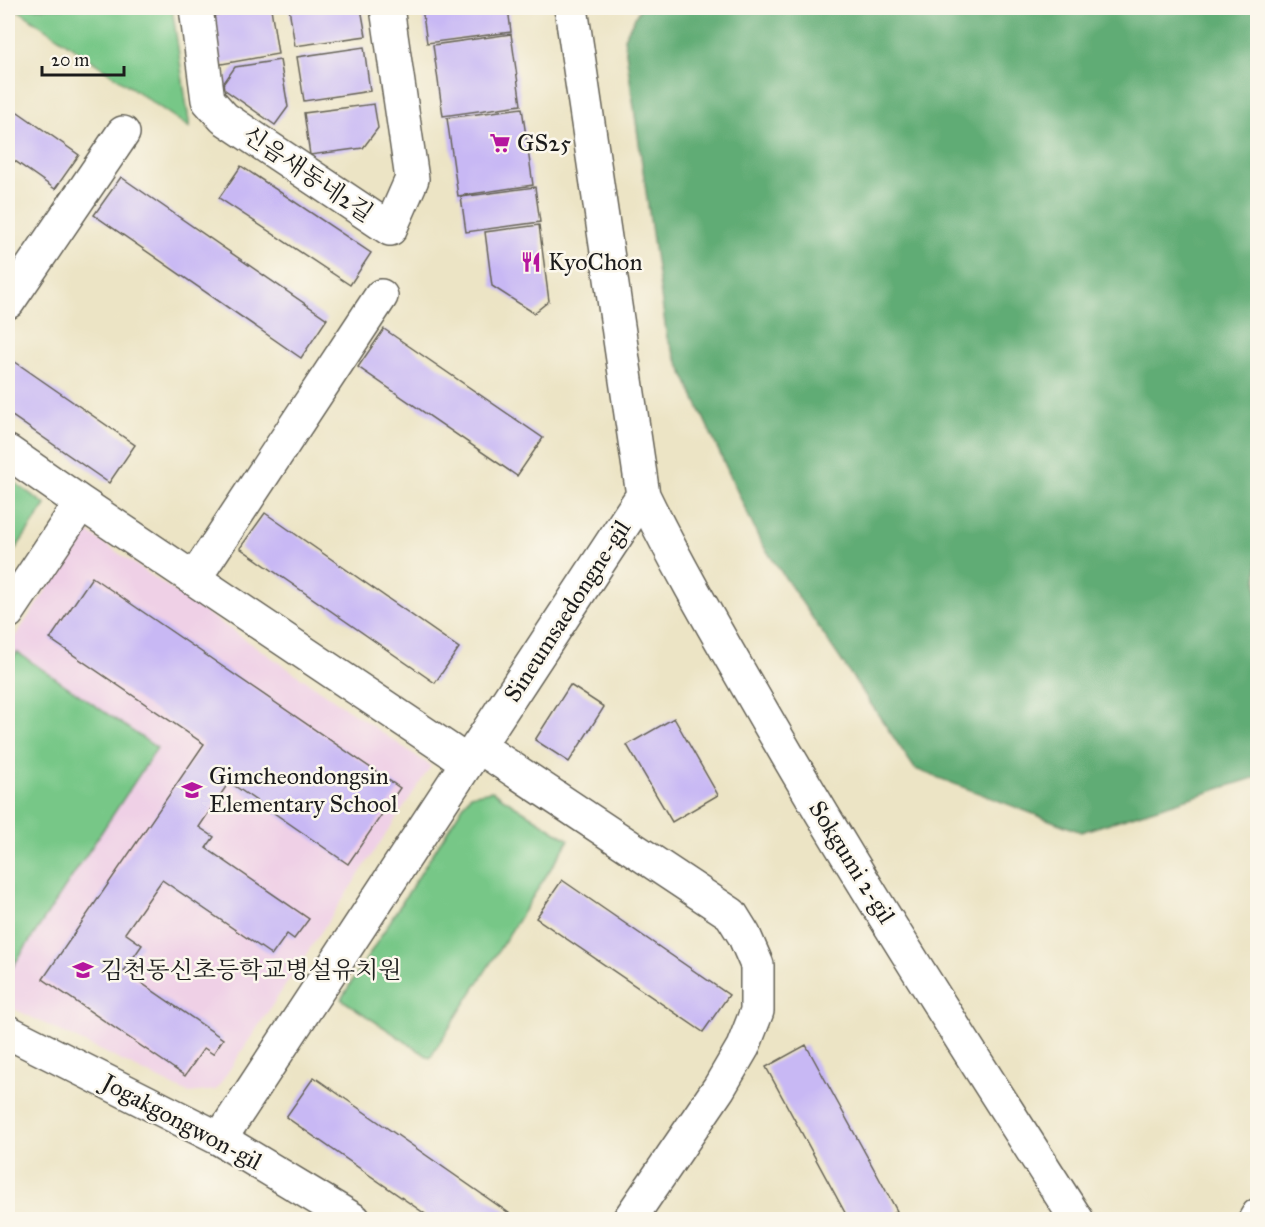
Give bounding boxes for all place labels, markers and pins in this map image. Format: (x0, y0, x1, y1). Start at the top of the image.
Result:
place label: GS25 (517, 128, 571, 158)
supermarket icon: GS25 (488, 131, 512, 155)
place label: KyoChon (548, 247, 642, 277)
restaurant icon: KyoChon (519, 250, 543, 274)
place label: Gimcheondongsin Elementary School (209, 761, 398, 819)
school or university icon: Gimcheondongsin Elementary School (180, 778, 204, 802)
place label: 김천동신초등학교병설유치원 (100, 955, 401, 985)
school or university icon: 김천동신초등학교병설유치원 (71, 958, 95, 982)

